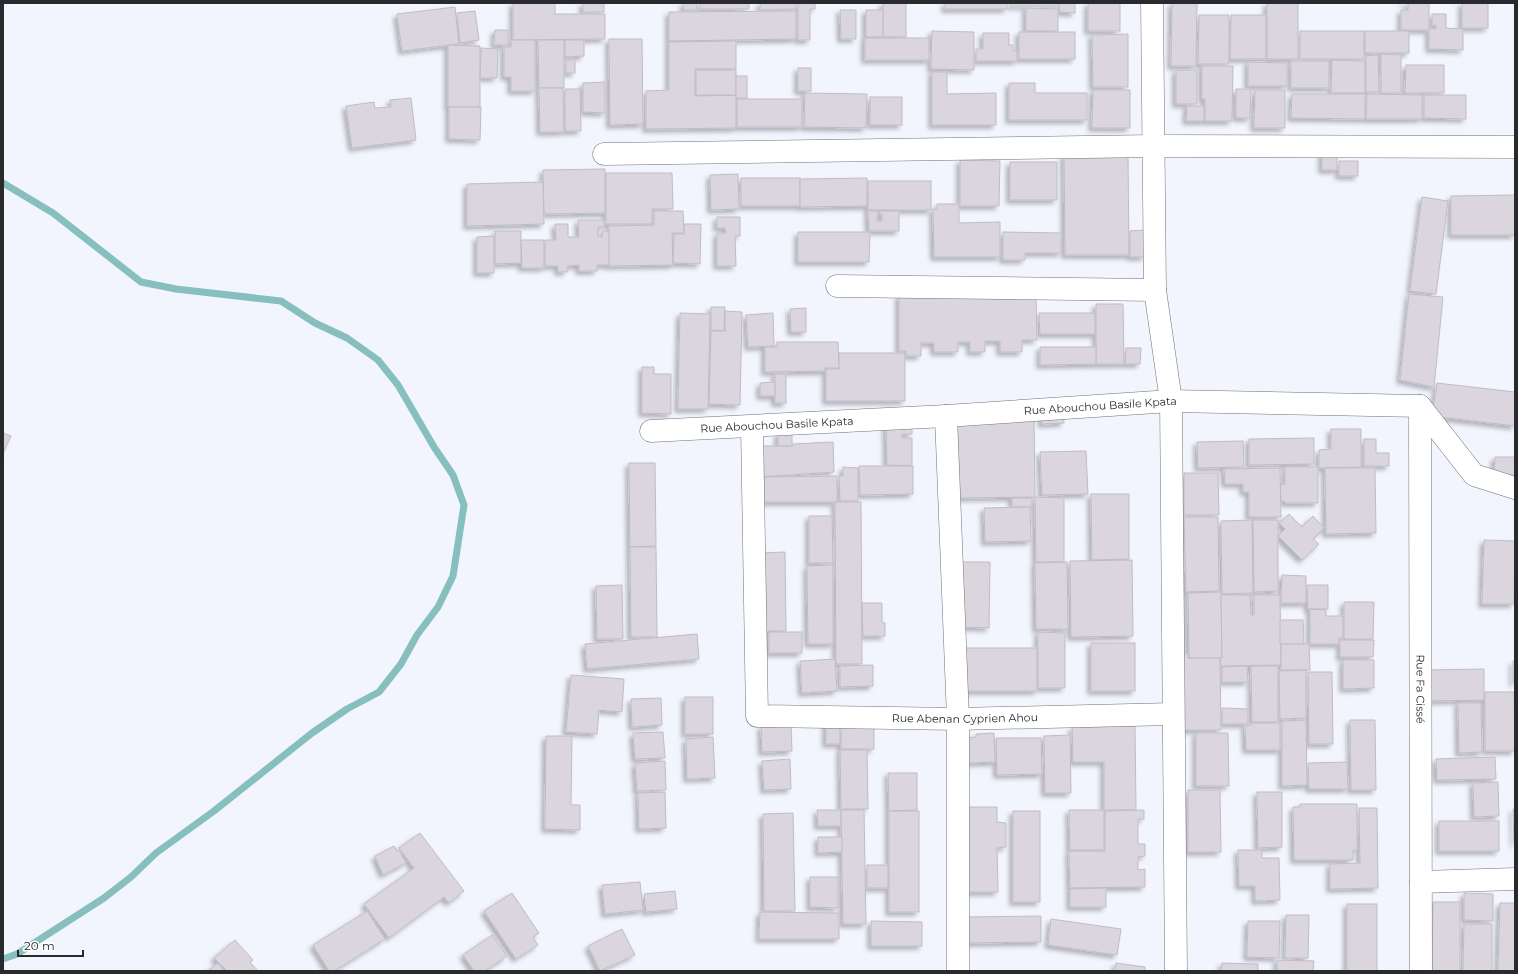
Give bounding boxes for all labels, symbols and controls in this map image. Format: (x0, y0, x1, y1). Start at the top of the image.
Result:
street label: Rue Abouchou Basile Kpata (1023, 394, 1177, 418)
street label: Rue Abouchou Basile Kpata (700, 414, 854, 435)
street label: Rue Fa Cissé (1413, 654, 1428, 724)
street label: Rue Abenan Cyprien Ahou (892, 710, 1038, 726)
scale bar (18, 932, 83, 958)
text: 20 m (24, 938, 55, 953)

